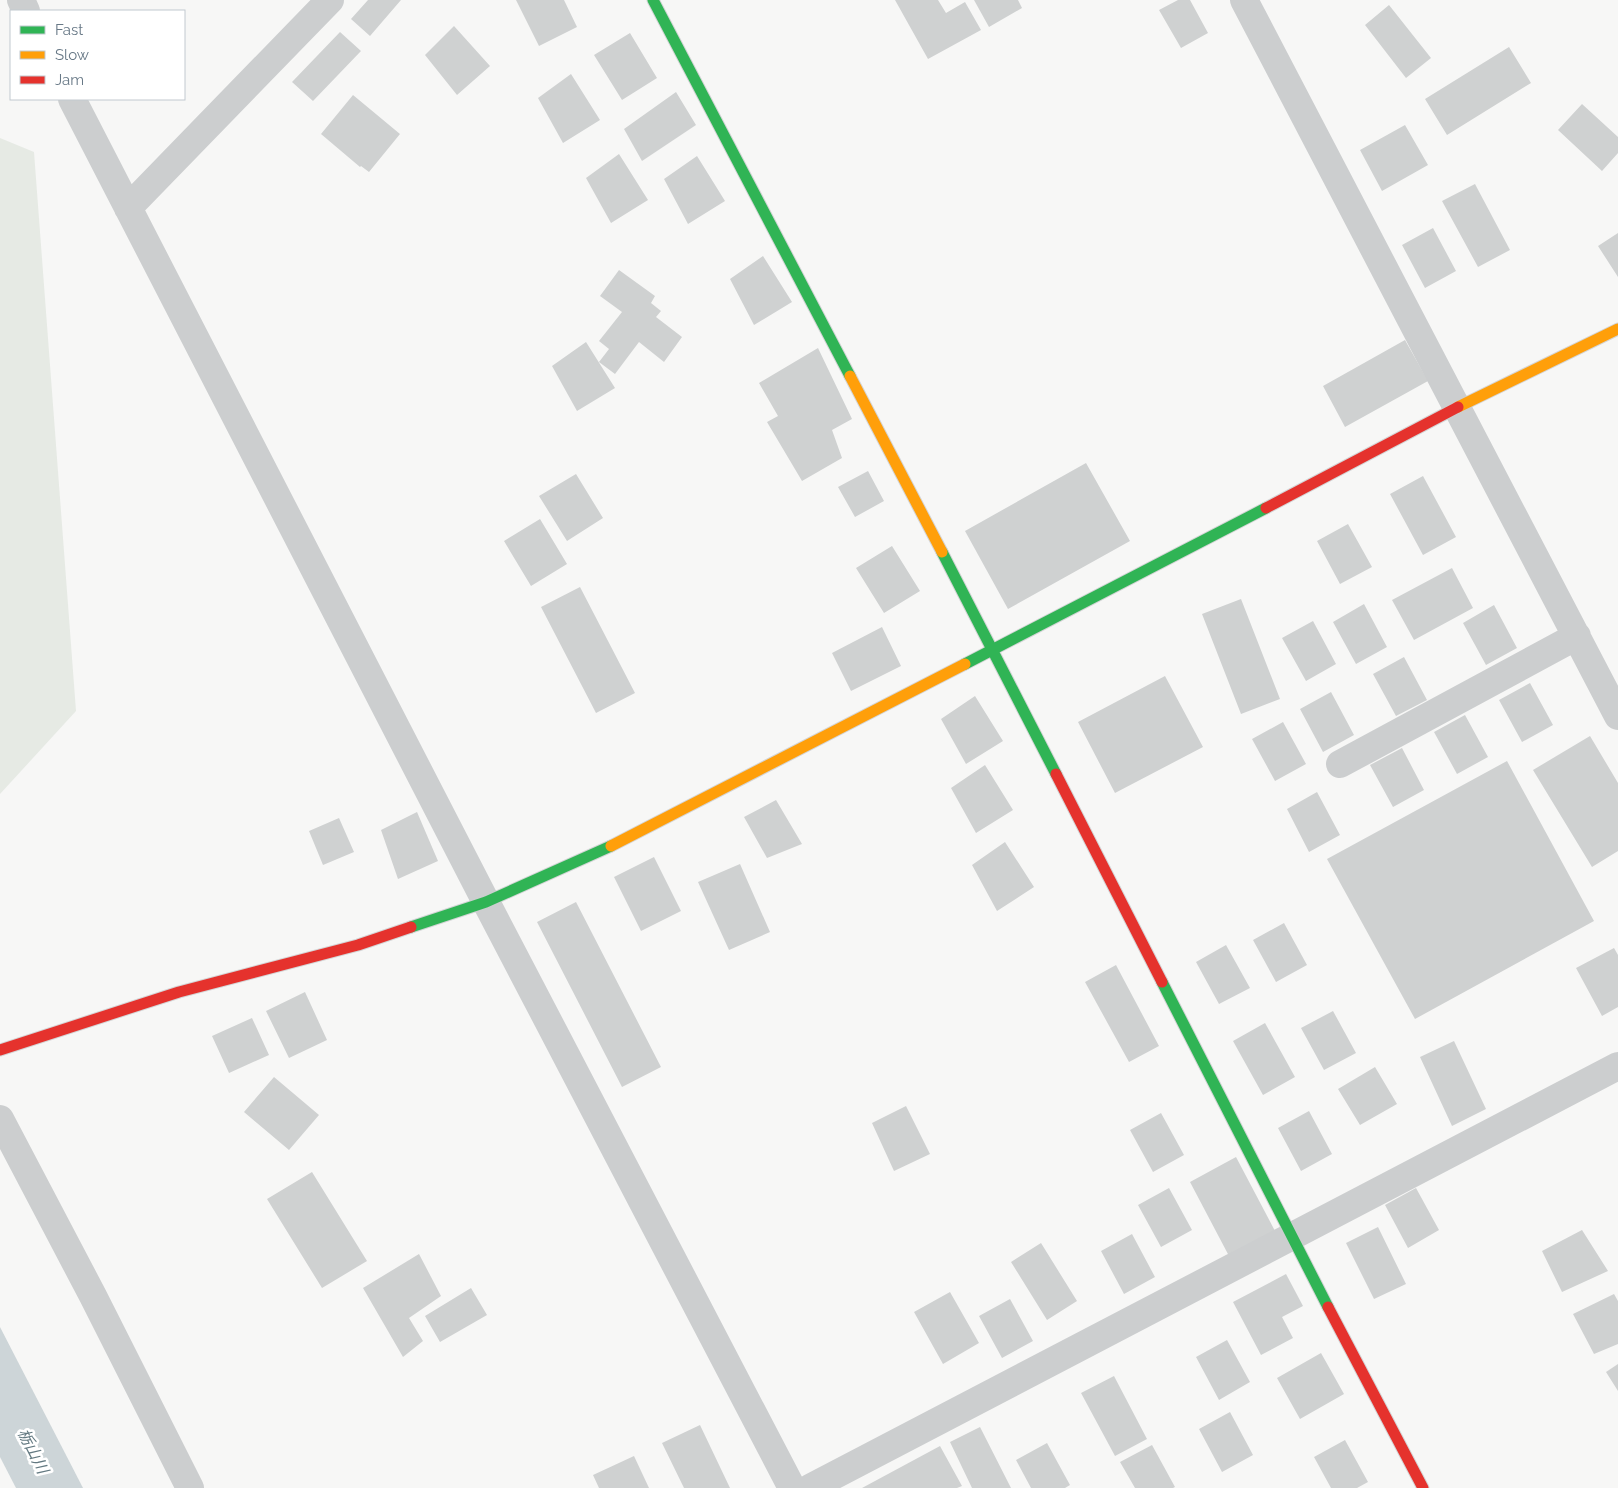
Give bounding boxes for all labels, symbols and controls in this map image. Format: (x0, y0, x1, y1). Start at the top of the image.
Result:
legend (10, 10, 185, 100)
text: Fast (55, 21, 83, 39)
text: Slow (55, 46, 89, 64)
text: Jam (55, 71, 84, 89)
water label: 栃山川 (14, 1425, 53, 1478)

